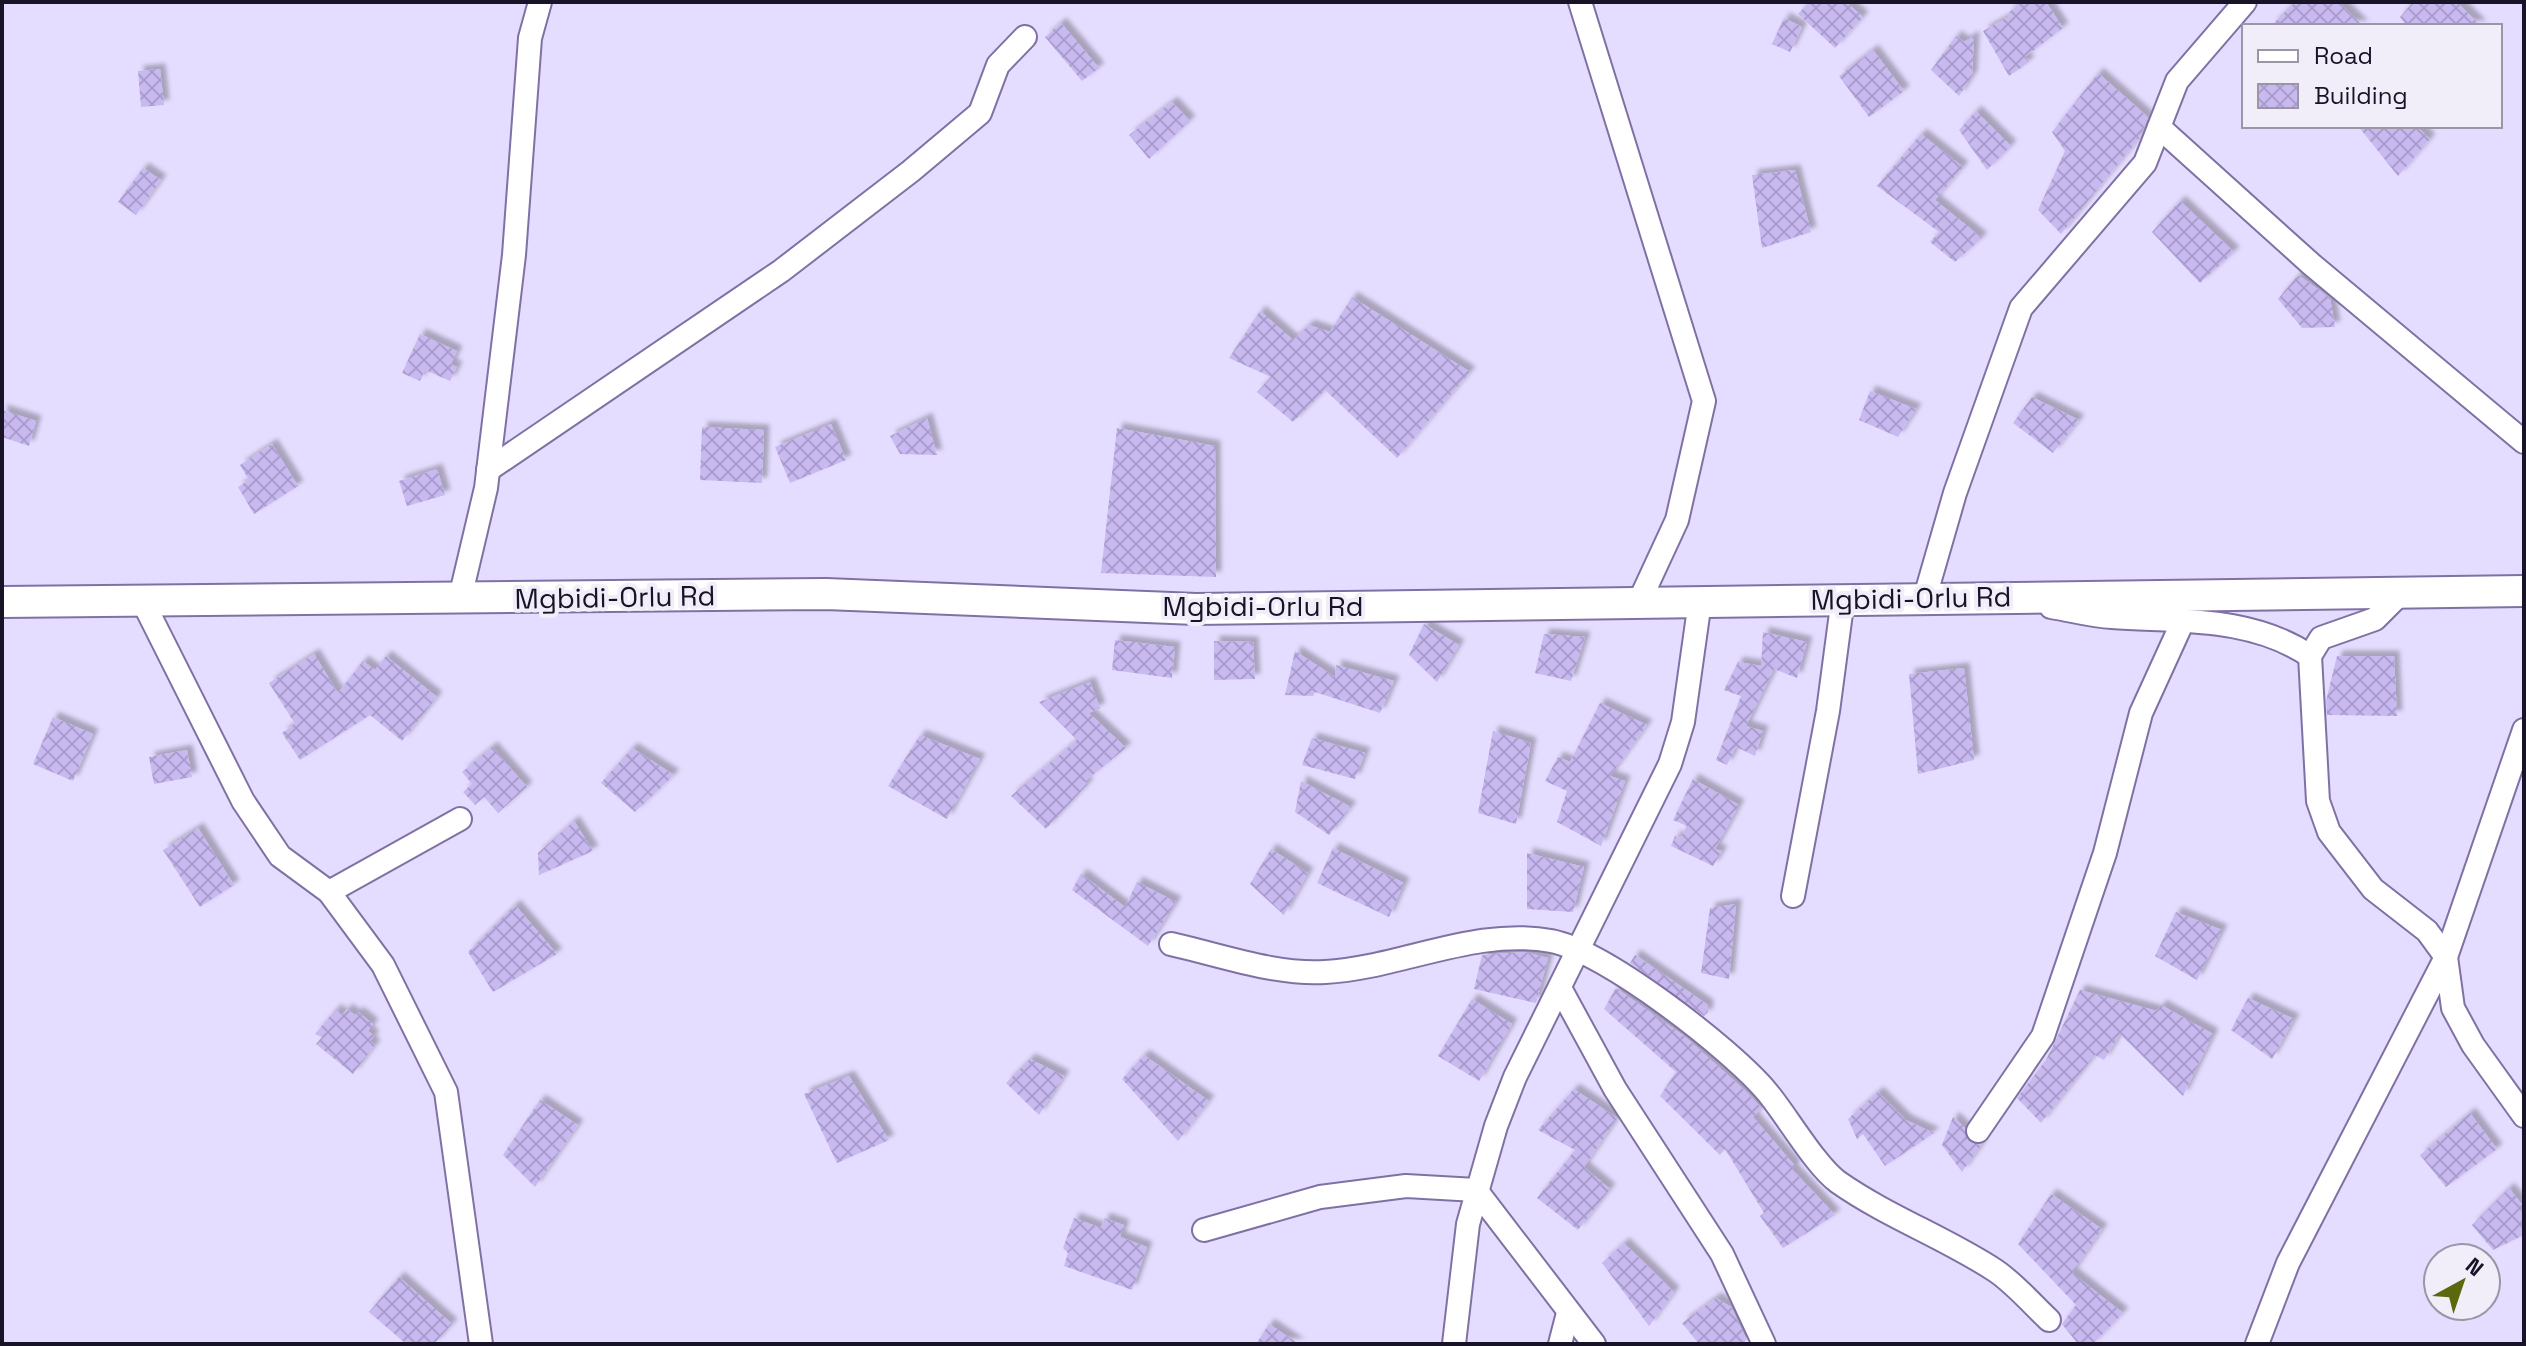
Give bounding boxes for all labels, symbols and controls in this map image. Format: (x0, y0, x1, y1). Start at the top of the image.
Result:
legend (2242, 24, 2502, 128)
text: Road (2314, 40, 2373, 71)
text: Building (2314, 80, 2408, 111)
street label: Mgbidi-Orlu Rd (514, 577, 716, 617)
street label: Mgbidi-Orlu Rd (1810, 578, 2012, 618)
street label: Mgbidi-Orlu Rd (1163, 588, 1363, 624)
north arrow (2422, 1242, 2502, 1322)
text: N (2460, 1251, 2490, 1282)

